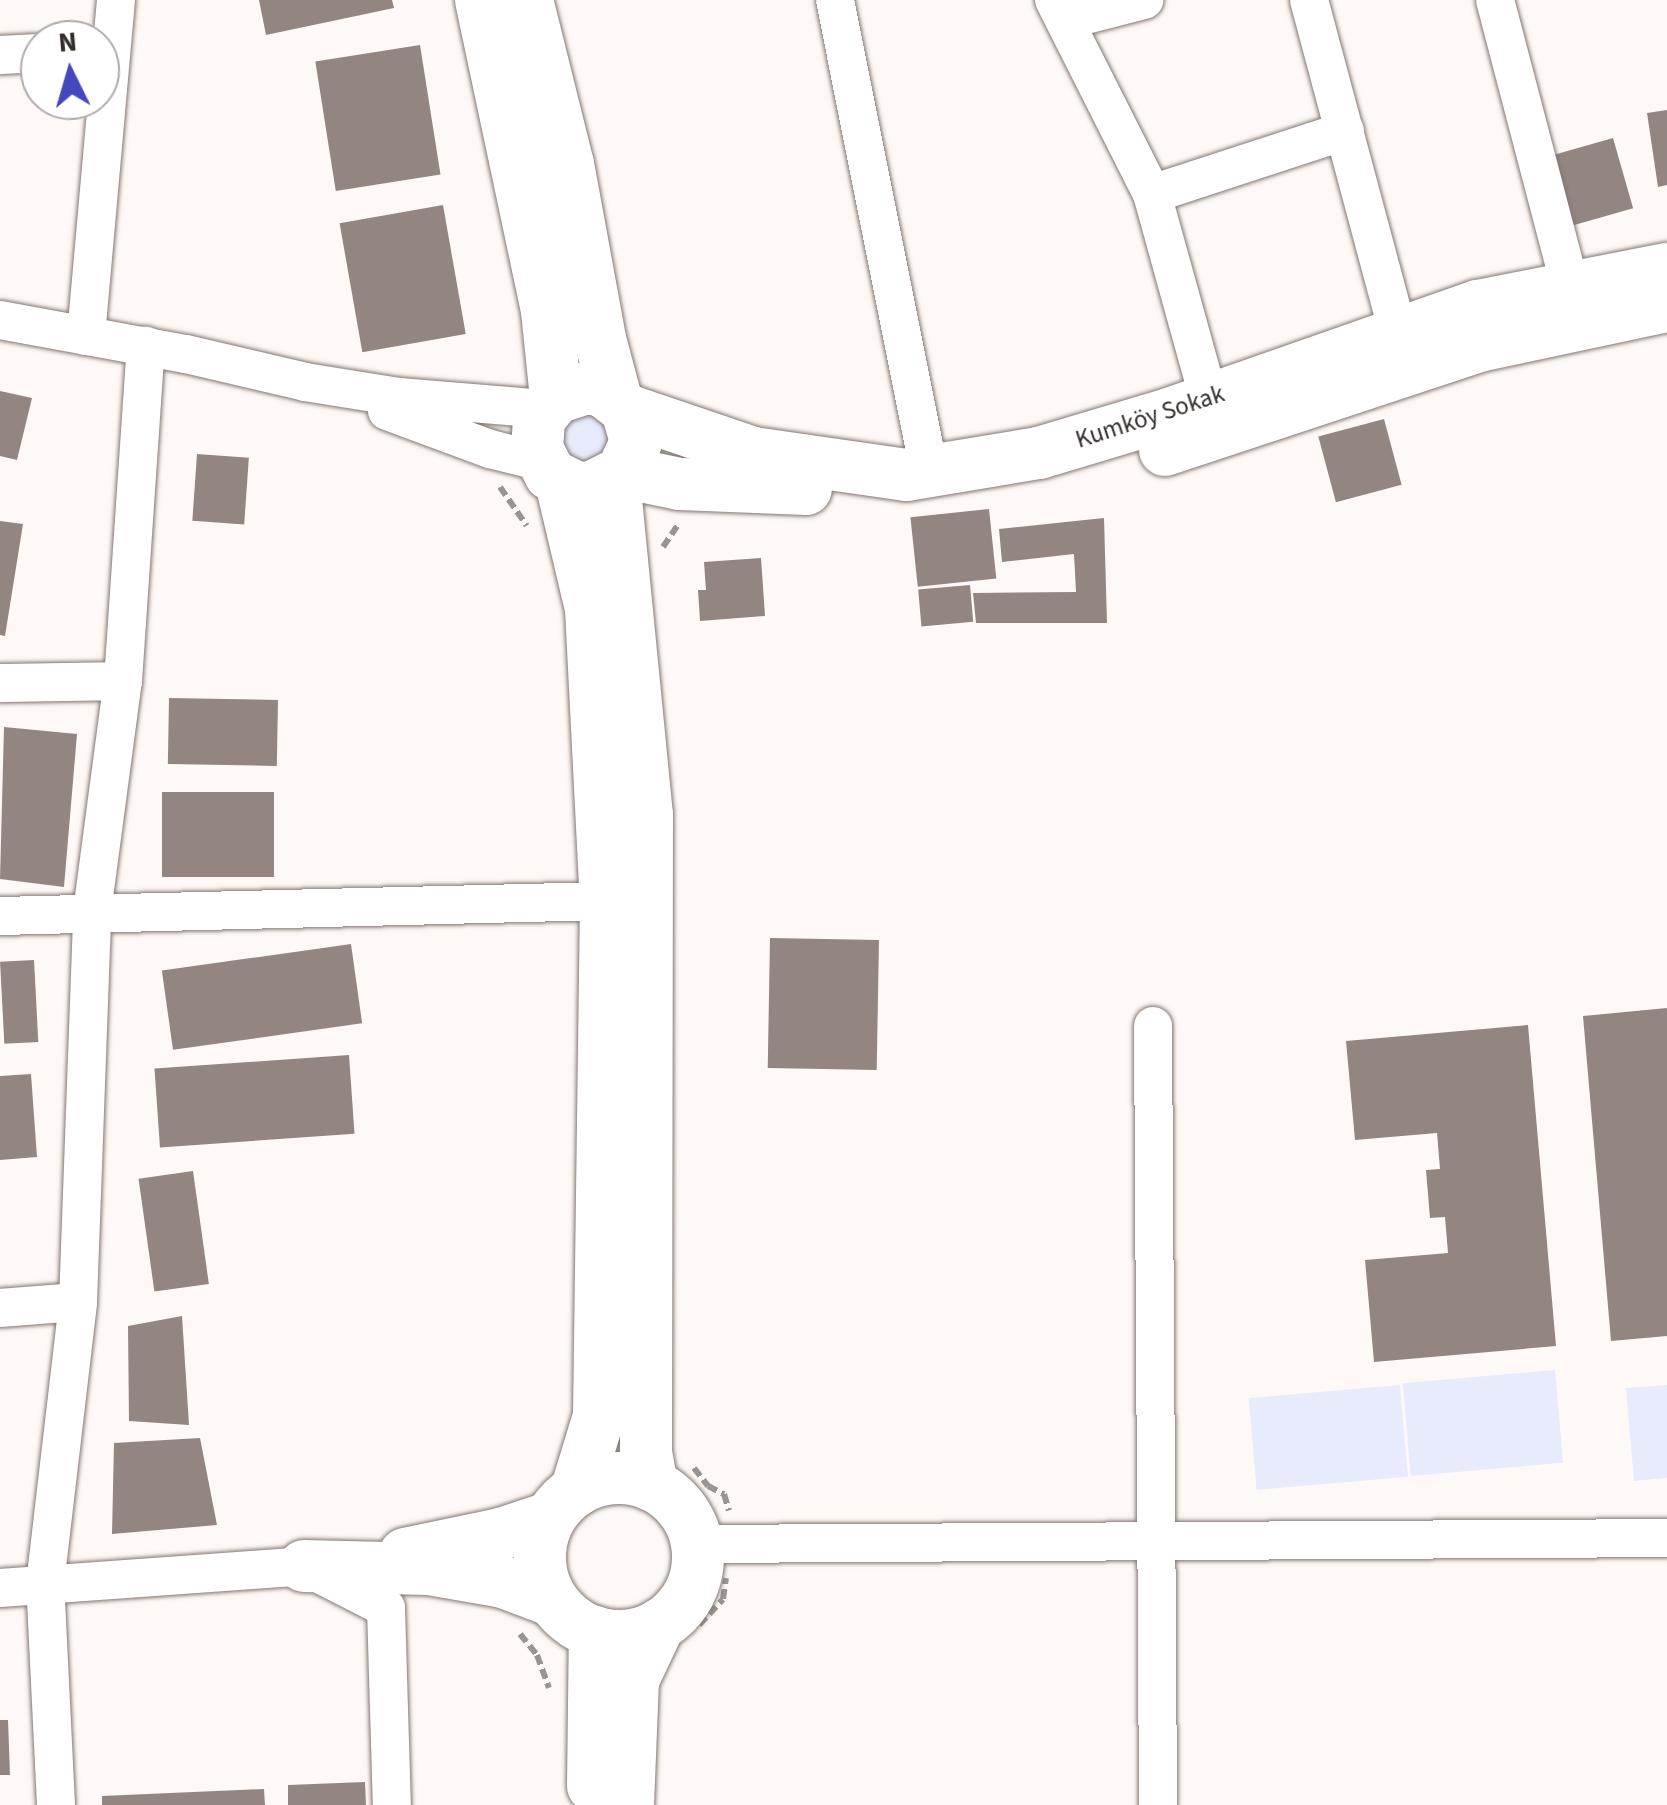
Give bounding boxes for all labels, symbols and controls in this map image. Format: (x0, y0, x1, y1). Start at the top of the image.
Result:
north arrow (20, 20, 120, 120)
text: N (57, 21, 79, 63)
street label: Kumköy Sokak (1072, 379, 1228, 455)

